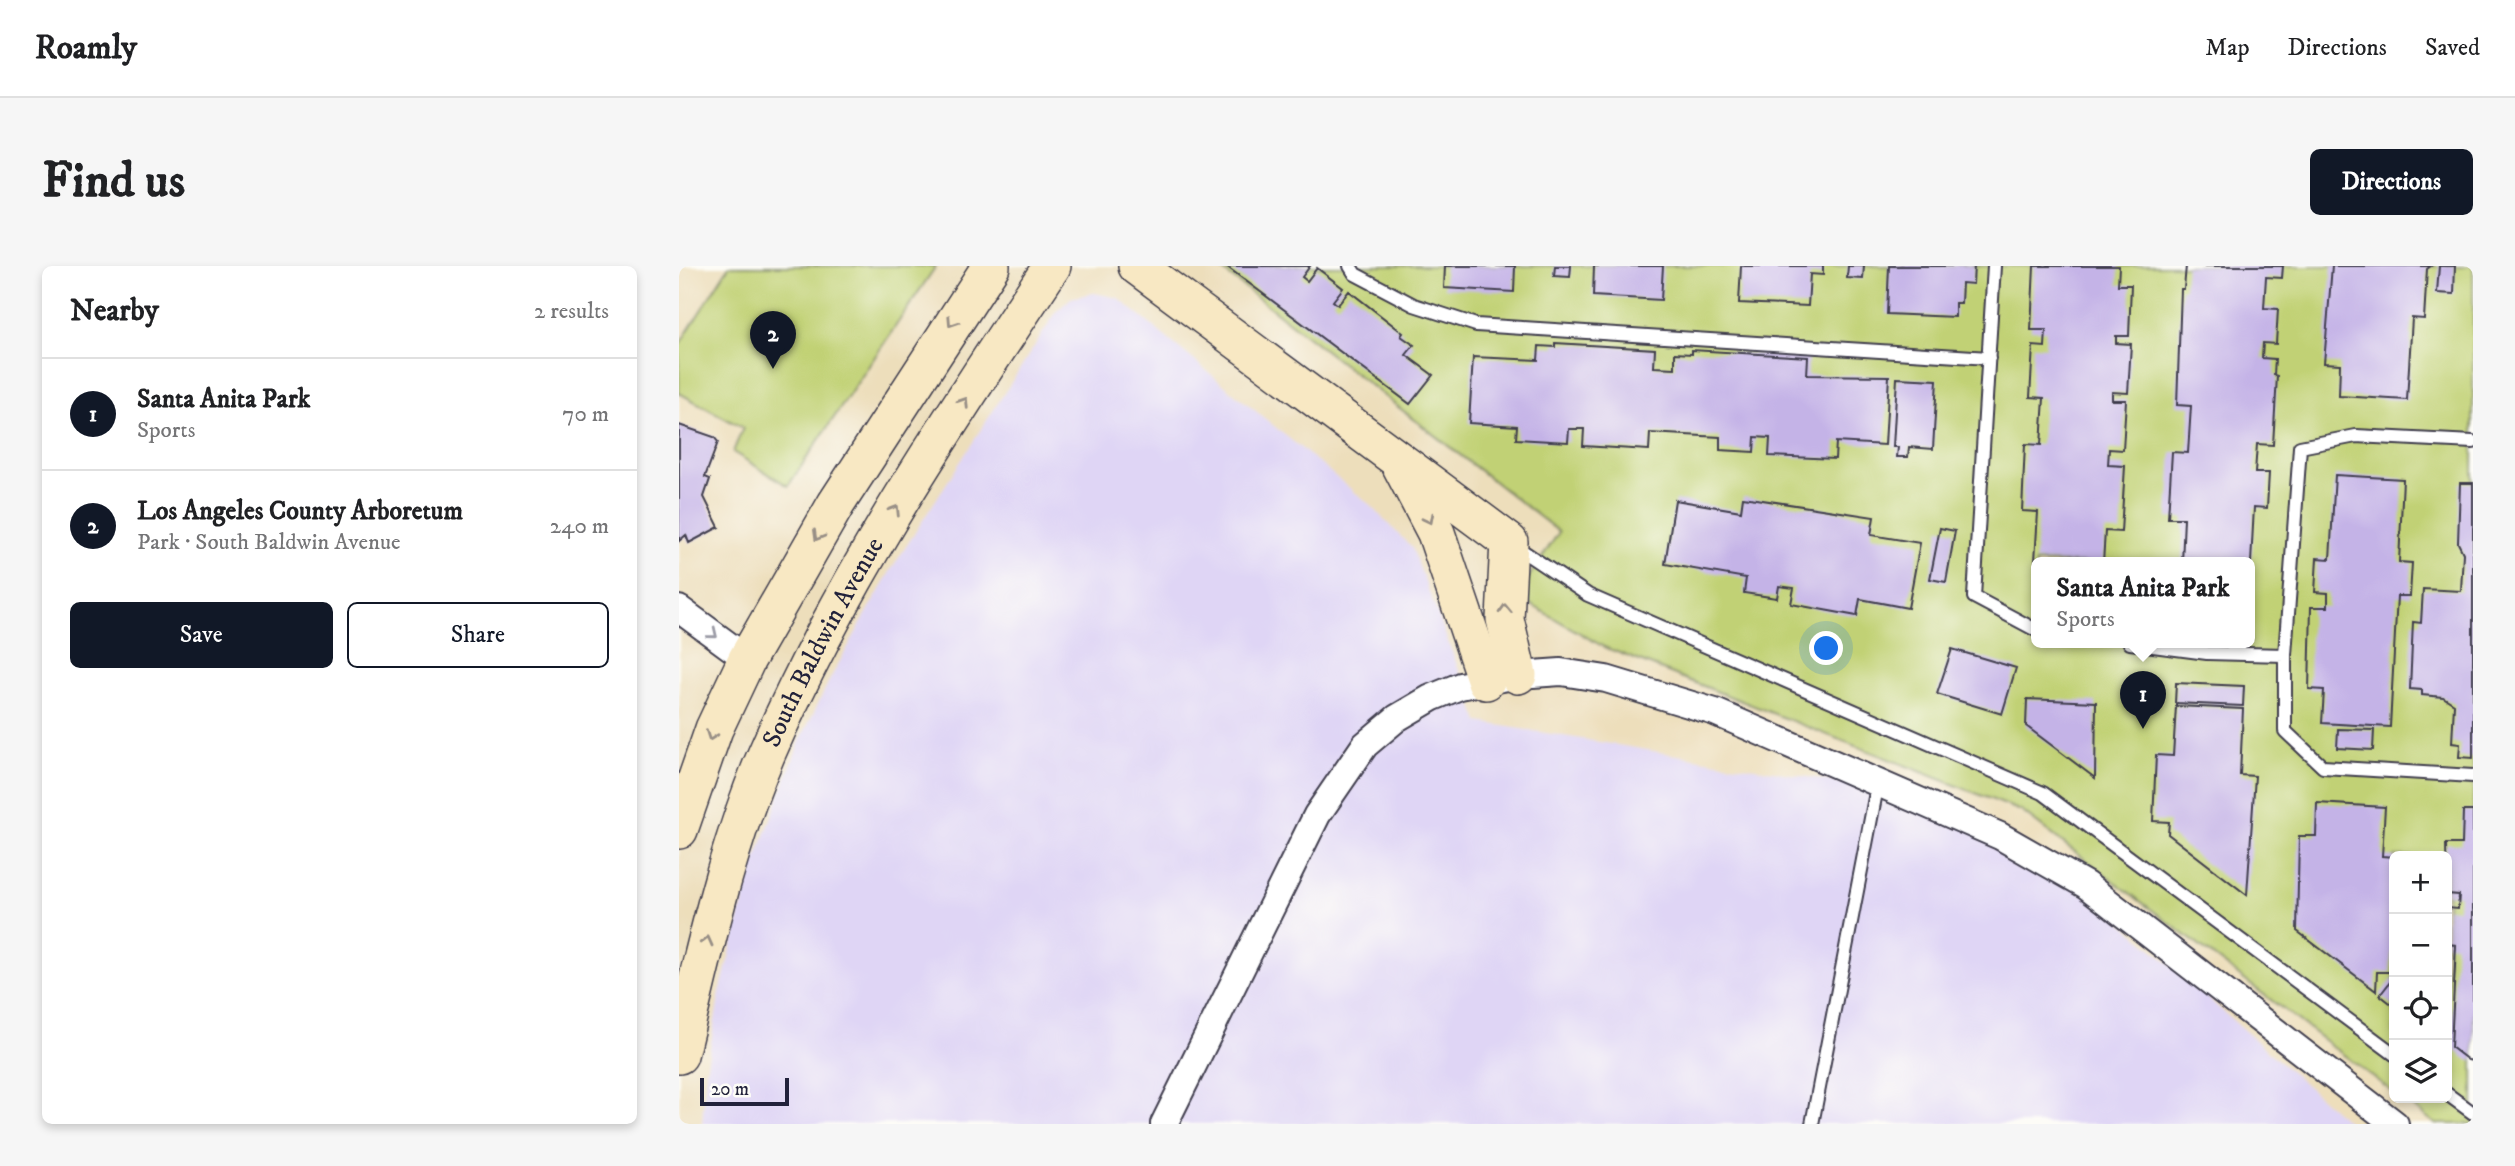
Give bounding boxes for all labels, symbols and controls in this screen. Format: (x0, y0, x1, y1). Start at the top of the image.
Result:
text: Roamly (35, 28, 137, 69)
text: Map (2205, 33, 2250, 63)
text: Directions (2288, 33, 2387, 63)
text: Saved (2425, 33, 2480, 63)
button: Directions (2310, 149, 2473, 215)
text: Find us (42, 151, 185, 213)
text: Nearby (70, 293, 159, 330)
text: 2 results (534, 297, 609, 326)
pin: 2 (750, 311, 796, 369)
one-way arrow (948, 315, 961, 328)
text: Santa Anita Park (137, 383, 310, 416)
one-way arrow (955, 397, 968, 410)
text: 1 (89, 400, 97, 429)
text: 70 m (562, 400, 609, 429)
text: Sports (137, 416, 195, 445)
text: Los Angeles County Arboretum (137, 495, 463, 528)
one-way arrow (886, 504, 899, 517)
text: 2 (87, 512, 99, 541)
text: 240 m (550, 512, 609, 541)
one-way arrow (1421, 512, 1434, 525)
text: Park · South Baldwin Avenue (137, 528, 401, 557)
one-way arrow (813, 528, 826, 541)
street label: South Baldwin Avenue (755, 531, 891, 752)
popup (2031, 557, 2255, 648)
text: Santa Anita Park (2056, 572, 2230, 605)
button: Save (70, 602, 333, 668)
button: Share (347, 602, 609, 668)
one-way arrow (1497, 603, 1512, 614)
text: Sports (2056, 605, 2115, 634)
one-way arrow (704, 626, 717, 638)
your location (1809, 631, 1843, 665)
pin: 1 (2120, 671, 2166, 729)
one-way arrow (705, 730, 719, 742)
map controls (2389, 851, 2452, 1103)
button: + (2389, 851, 2452, 914)
button: − (2389, 914, 2452, 977)
one-way arrow (699, 935, 713, 947)
button: locate (2389, 977, 2452, 1040)
button: layers (2389, 1040, 2452, 1103)
scale bar (700, 1075, 789, 1107)
text: 20 m (711, 1078, 749, 1101)

